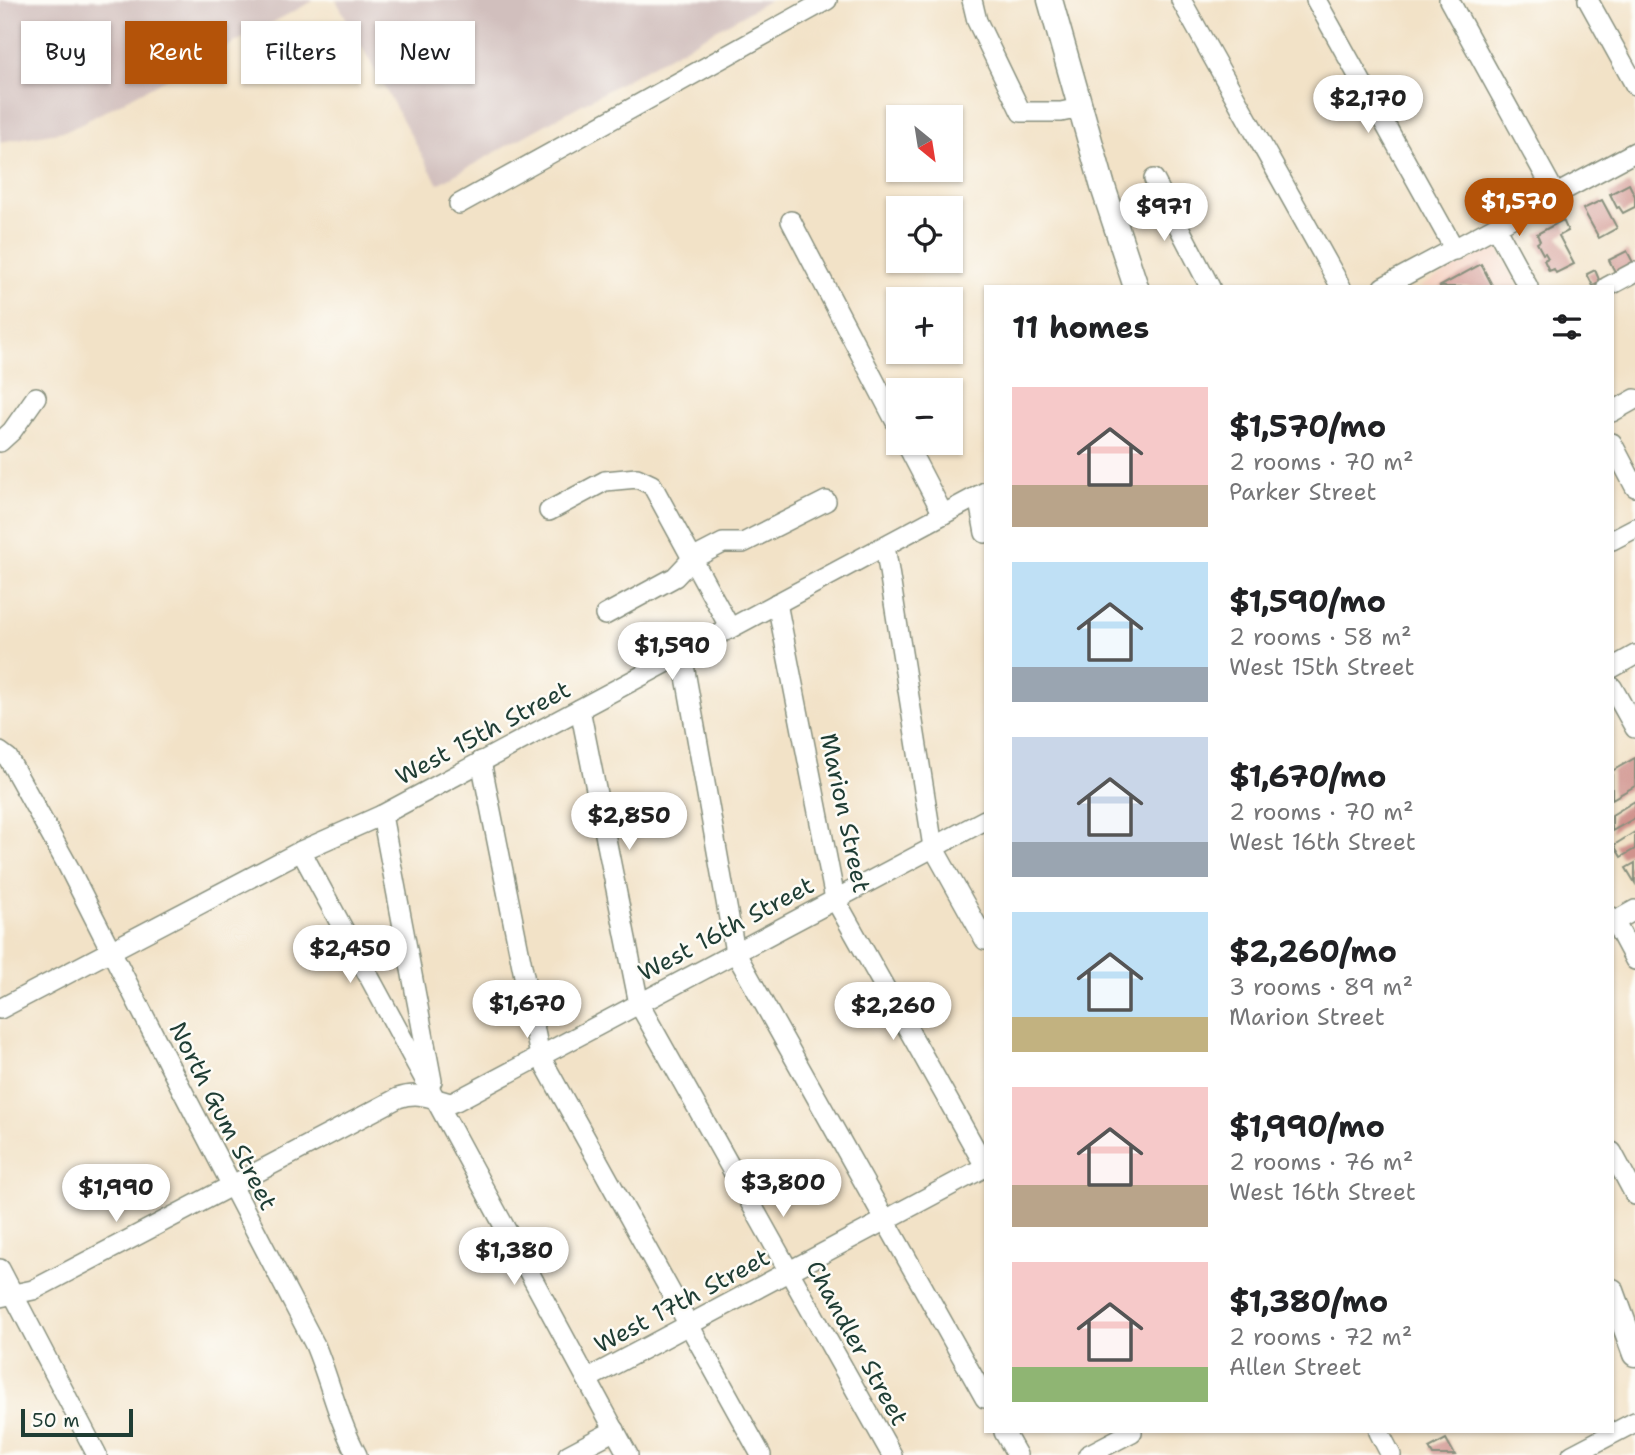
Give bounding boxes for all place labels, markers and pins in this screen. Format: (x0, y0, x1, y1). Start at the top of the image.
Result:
pin: $2,170 (1311, 76, 1425, 135)
pin: $1,570 (1462, 178, 1576, 238)
pin: $971 (1123, 184, 1205, 243)
pin: $1,590 (615, 622, 729, 682)
pin: $2,850 (572, 792, 686, 852)
pin: $2,450 (293, 926, 407, 985)
pin: $1,670 (470, 981, 584, 1040)
pin: $2,260 (836, 982, 950, 1042)
pin: $3,800 (726, 1160, 840, 1219)
pin: $1,990 (59, 1164, 173, 1224)
pin: $1,380 (457, 1228, 571, 1287)

